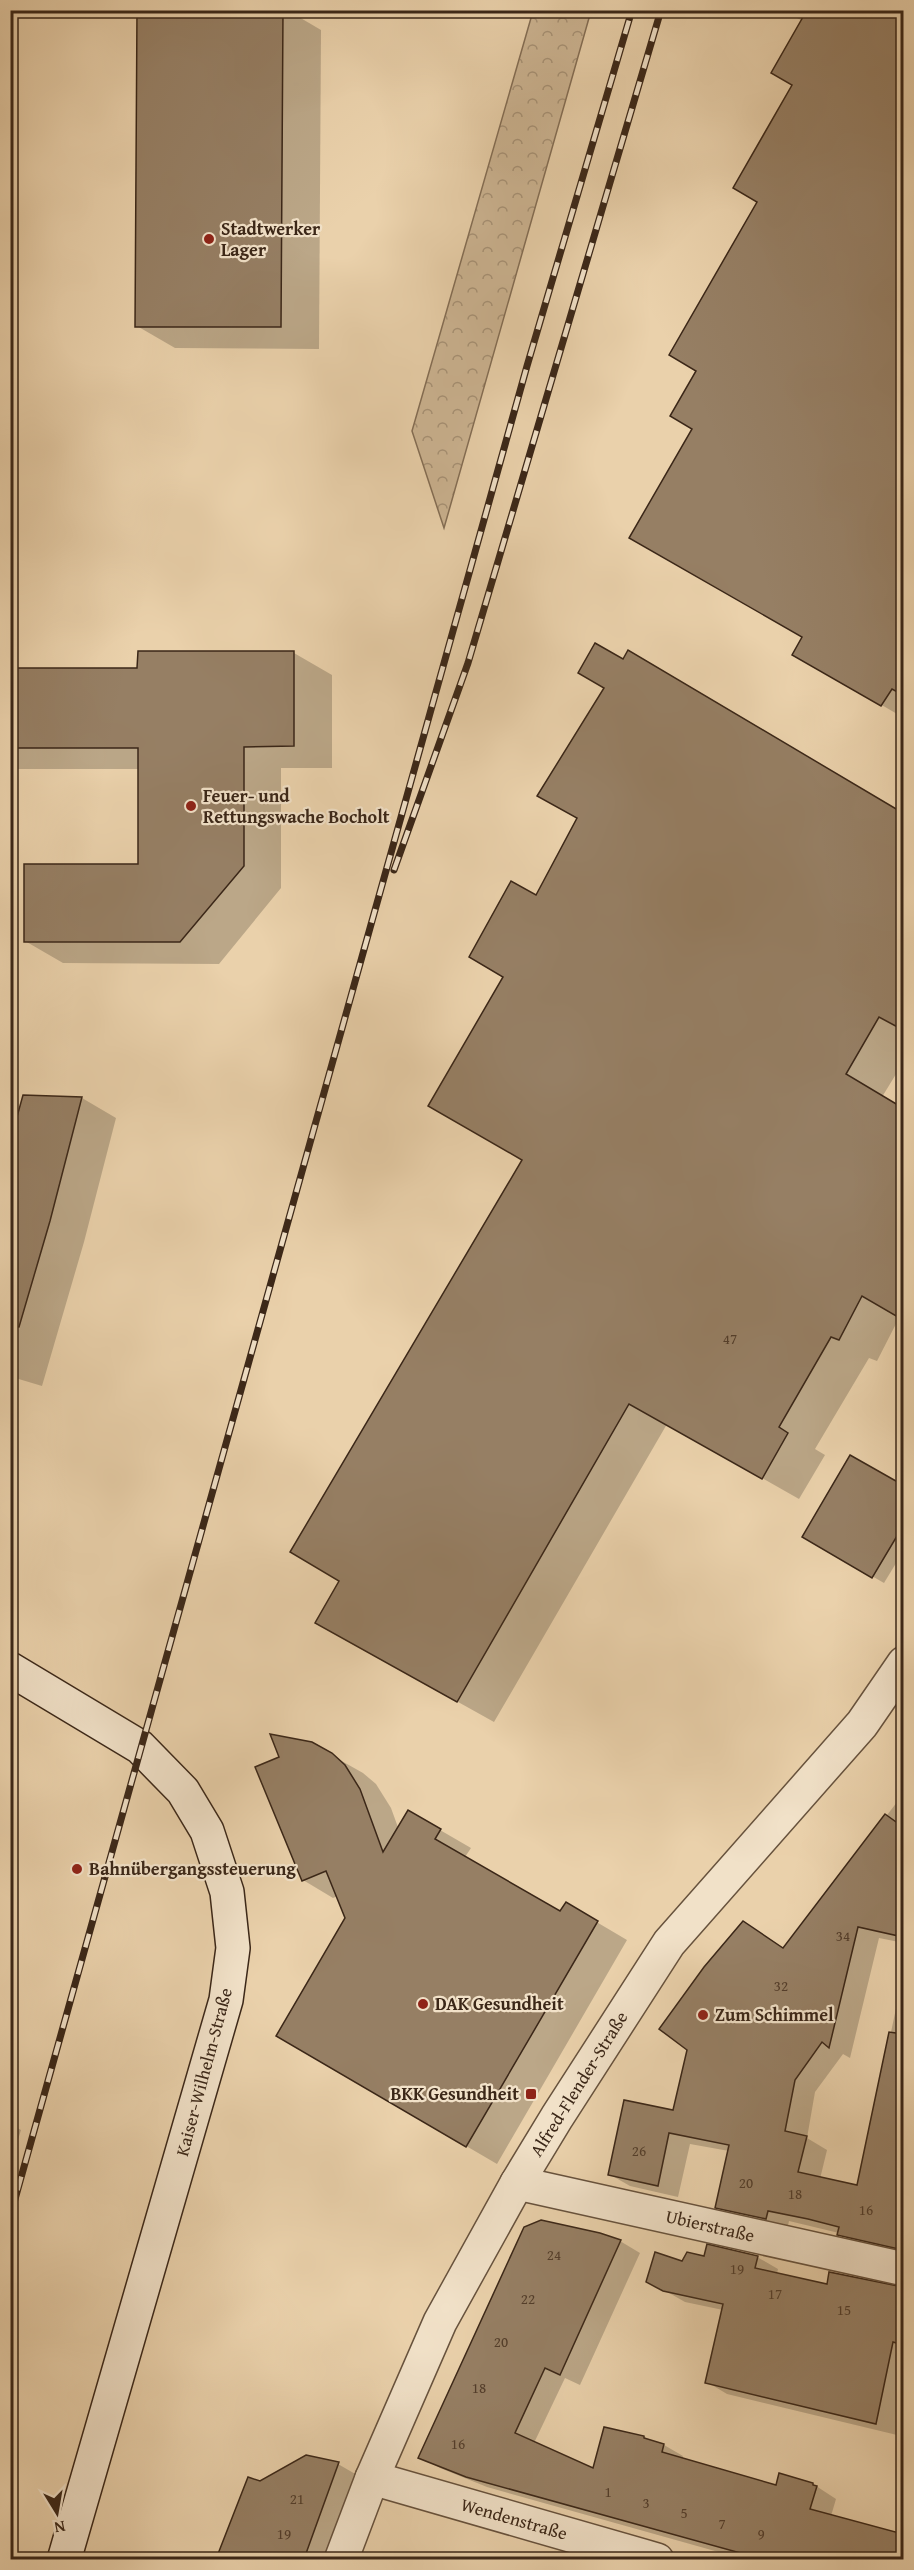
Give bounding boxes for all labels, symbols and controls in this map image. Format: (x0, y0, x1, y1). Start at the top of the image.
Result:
place label: Stadtwerker Lager (221, 215, 321, 263)
marker: Stadtwerker Lager (202, 232, 216, 246)
place label: Feuer- und Rettungswache Bocholt (203, 782, 390, 830)
marker: Feuer- und Rettungswache Bocholt (184, 799, 198, 813)
house number: 47 (723, 1328, 737, 1349)
place label: Bahnübergangssteuerung (89, 1855, 296, 1882)
marker: Bahnübergangssteuerung (70, 1862, 84, 1876)
house number: 34 (836, 1925, 850, 1946)
house number: 32 (774, 1975, 788, 1996)
street label: Kaiser-Wilhelm-Straße (168, 1985, 239, 2159)
place label: DAK Gesundheit (435, 1990, 564, 2017)
marker: DAK Gesundheit (416, 1997, 430, 2011)
place label: Zum Schimmel (715, 2001, 834, 2028)
street label: Alfred-Flender-Straße (523, 2006, 634, 2162)
marker: Zum Schimmel (696, 2008, 710, 2022)
place label: BKK Gesundheit (390, 2080, 519, 2107)
marker: BKK Gesundheit (524, 2087, 538, 2101)
house number: 26 (632, 2140, 646, 2161)
house number: 20 (739, 2172, 753, 2193)
house number: 18 (788, 2183, 802, 2204)
house number: 16 (859, 2199, 873, 2220)
street label: Ubierstraße (663, 2202, 757, 2249)
house number: 24 (547, 2244, 561, 2265)
house number: 19 (730, 2258, 744, 2279)
house number: 17 (768, 2283, 782, 2304)
house number: 22 (521, 2288, 535, 2309)
house number: 15 (837, 2299, 851, 2320)
house number: 20 (494, 2331, 508, 2352)
house number: 18 (472, 2377, 486, 2398)
house number: 16 (451, 2433, 465, 2454)
house number: 1 (604, 2481, 612, 2502)
north arrow (27, 2483, 87, 2543)
house number: 21 (290, 2488, 304, 2509)
street label: Wendenstraße (458, 2490, 571, 2547)
house number: 3 (642, 2492, 650, 2513)
house number: 5 (680, 2502, 688, 2523)
house number: 7 (718, 2513, 726, 2534)
text: N (52, 2515, 67, 2541)
house number: 19 (277, 2523, 291, 2544)
house number: 9 (757, 2523, 765, 2544)

